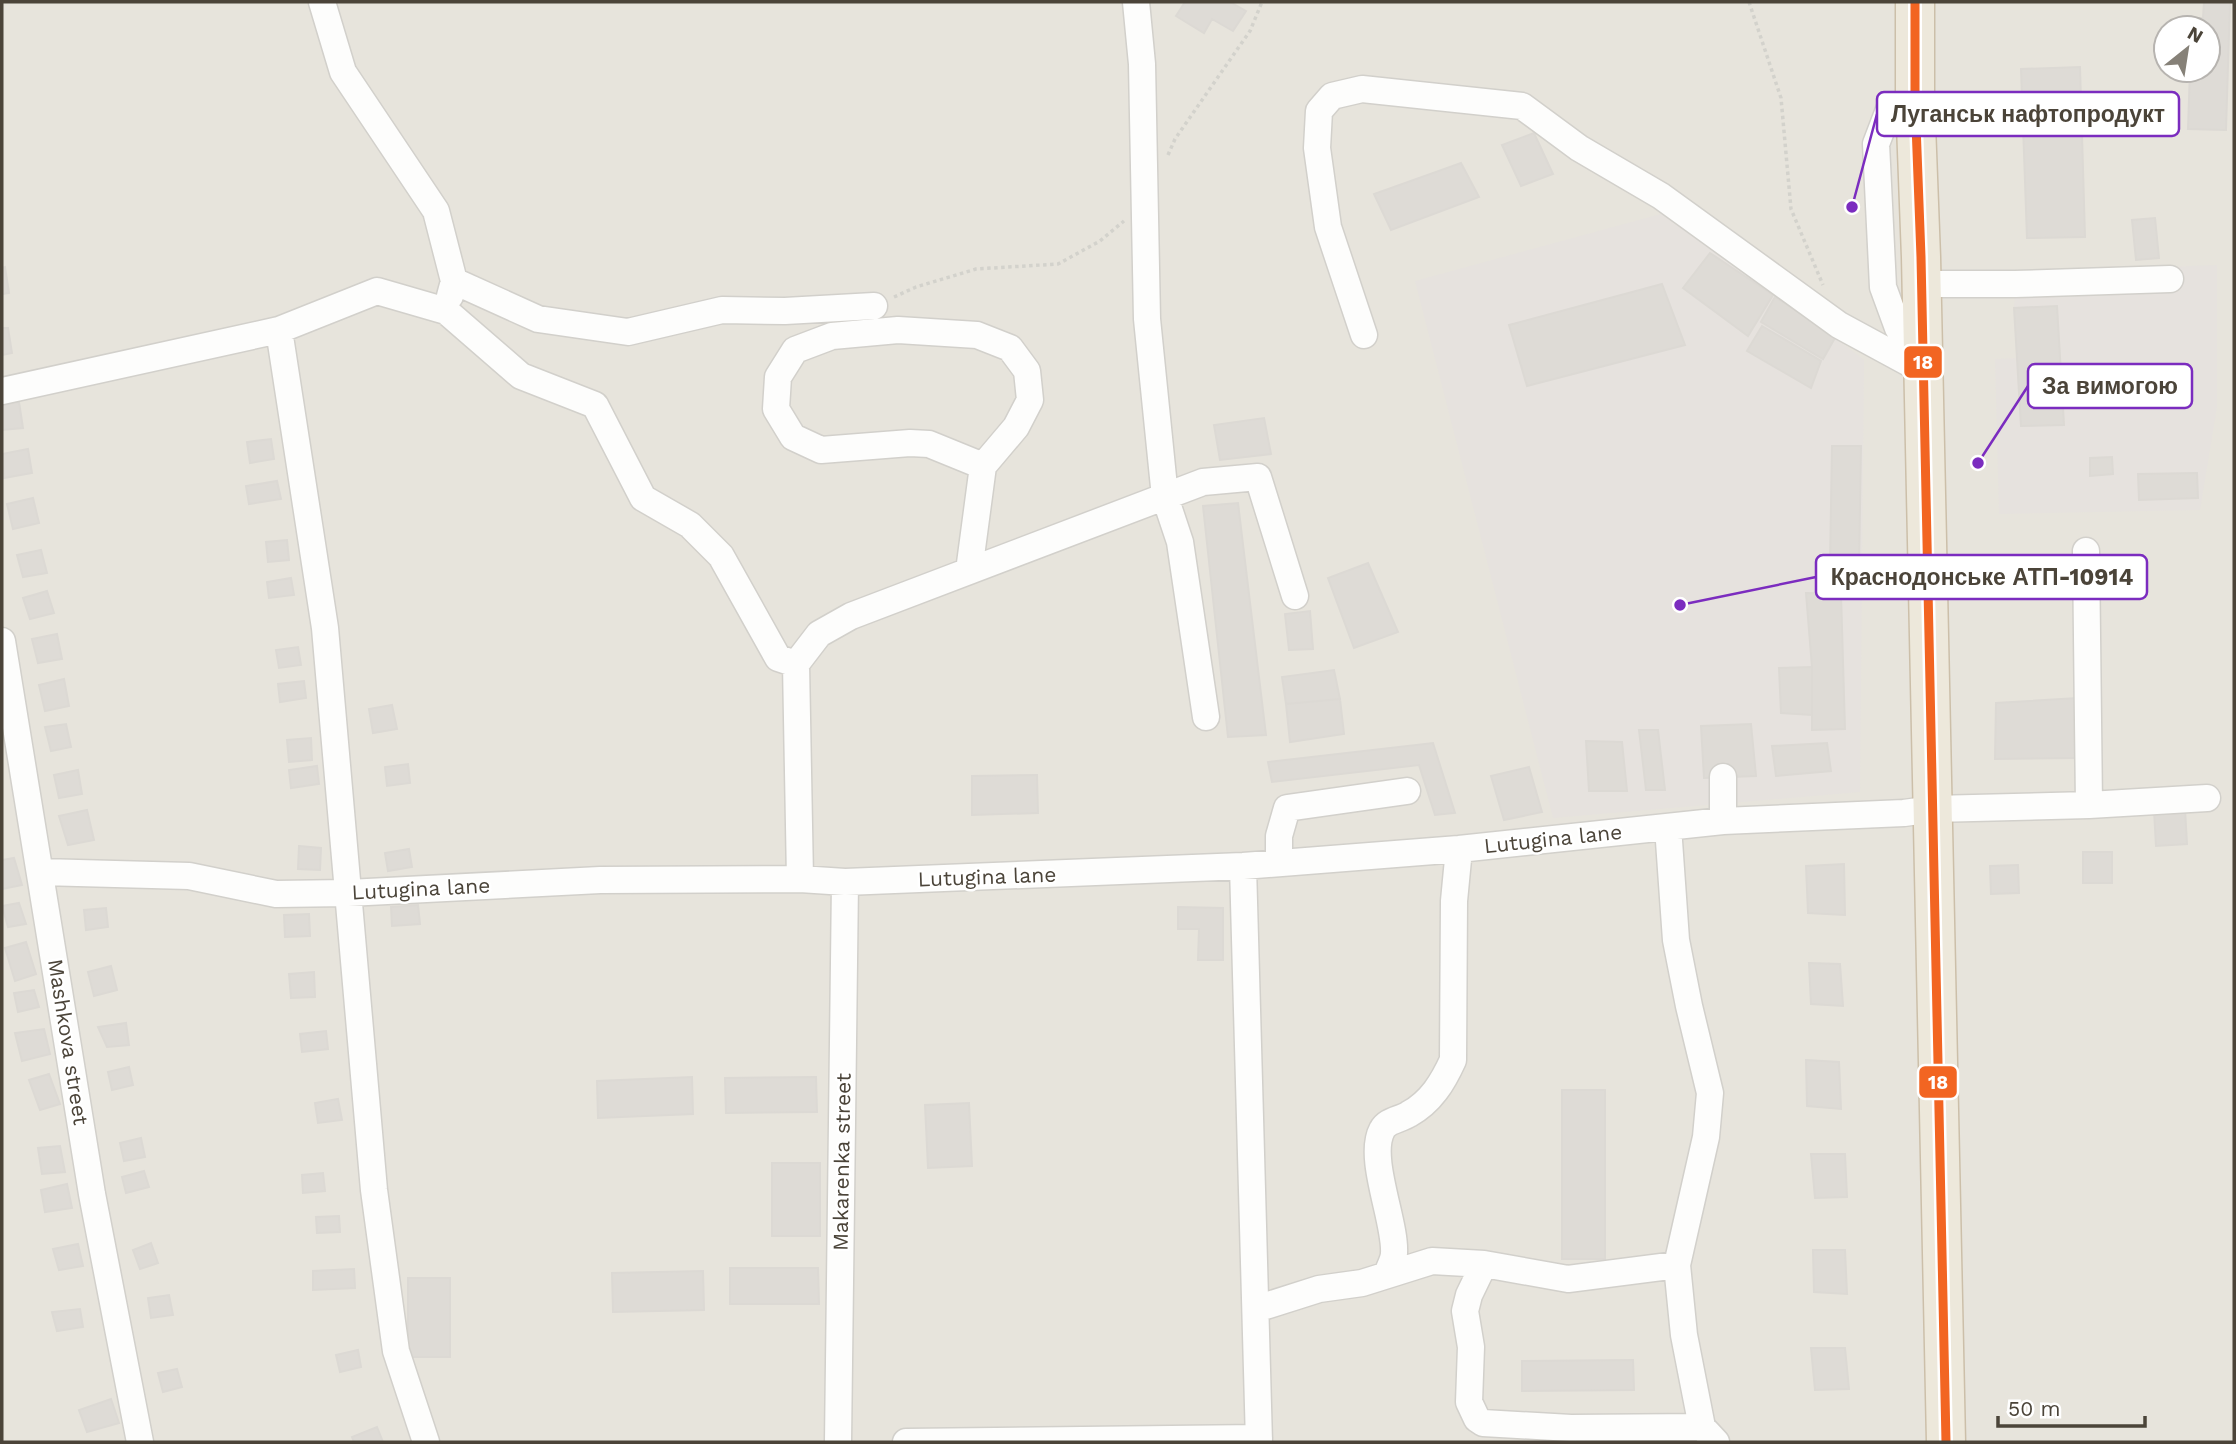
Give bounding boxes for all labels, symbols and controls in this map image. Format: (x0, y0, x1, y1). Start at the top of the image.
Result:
north arrow (2152, 14, 2222, 84)
text: N (2183, 21, 2207, 48)
callout: Луганськ нафтопродукт (1877, 92, 2179, 136)
text: Луганськ нафтопродукт (1891, 101, 2165, 128)
line badge: 18 (1903, 345, 1943, 379)
text: 18 (1913, 351, 1933, 374)
callout: За вимогою (2028, 364, 2192, 408)
text: За вимогою (2042, 373, 2178, 400)
callout: Краснодонське АТП-10914 (1816, 555, 2147, 599)
text: Краснодонське АТП-10914 (1831, 564, 2133, 591)
street label: Lutugina lane (1483, 819, 1623, 858)
street label: Lutugina lane (917, 862, 1057, 891)
street label: Lutugina lane (351, 872, 491, 905)
street label: Mashkova street (43, 957, 94, 1127)
line badge: 18 (1918, 1065, 1958, 1099)
text: 18 (1928, 1071, 1948, 1094)
street label: Makarenka street (827, 1073, 856, 1251)
scale bar (1998, 1384, 2145, 1428)
text: 50 m (2008, 1396, 2060, 1421)

